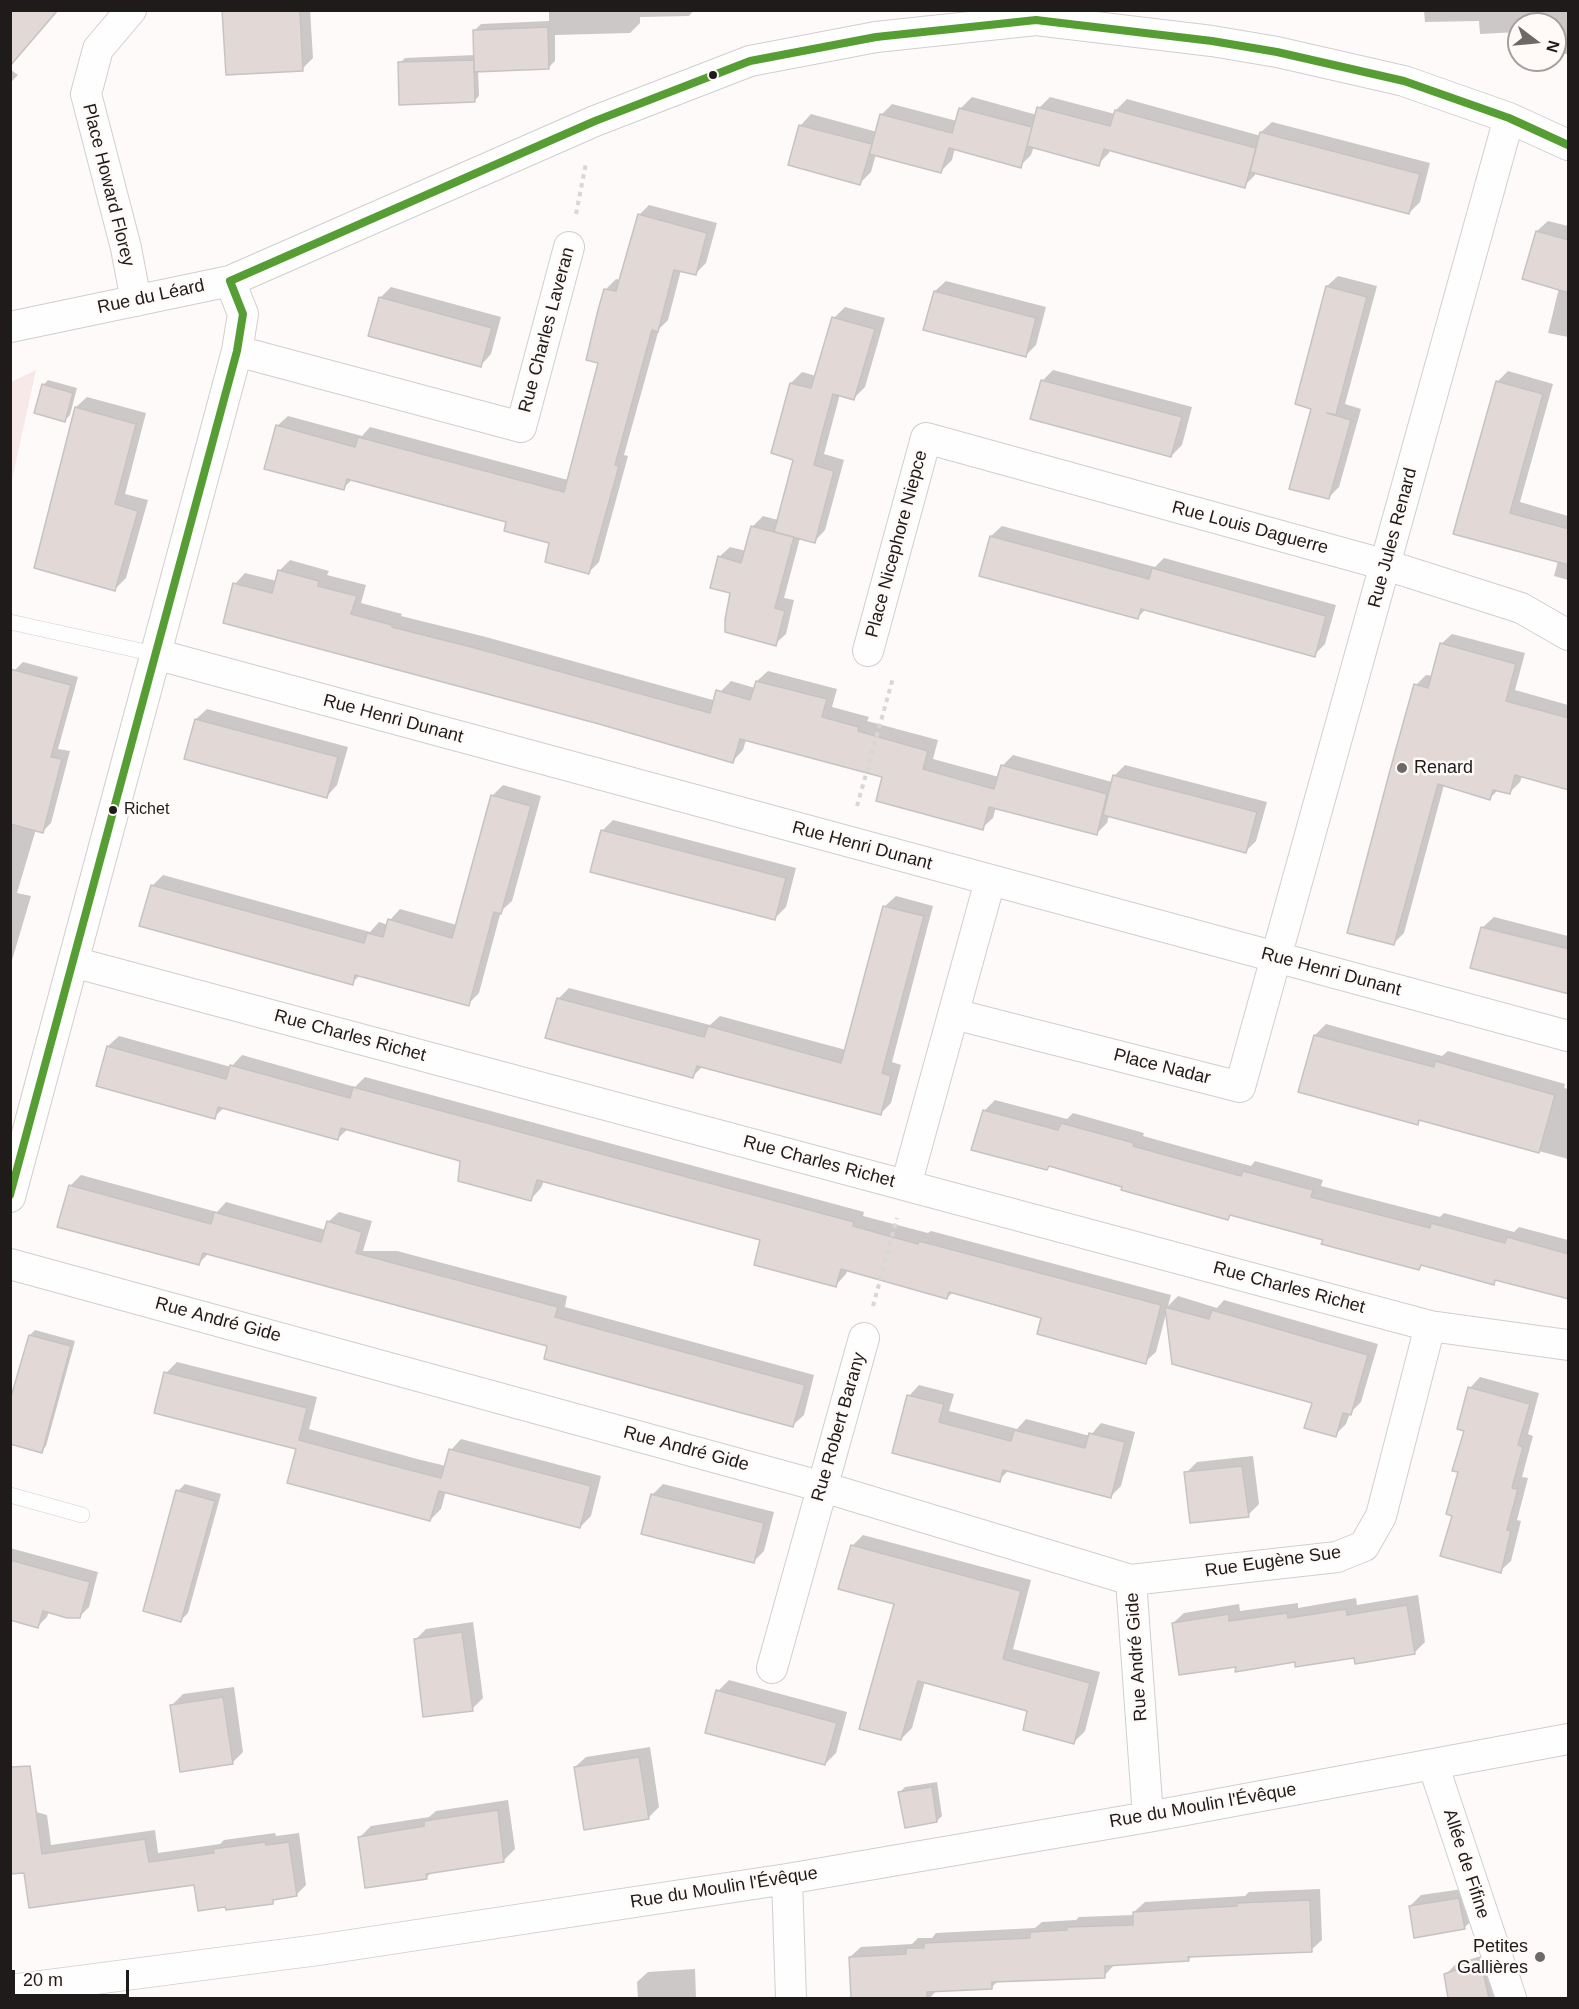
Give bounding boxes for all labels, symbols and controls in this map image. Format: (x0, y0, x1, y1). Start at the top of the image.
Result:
north arrow (1507, 12, 1567, 72)
text: N (1543, 39, 1563, 54)
unlabelled marker (707, 69, 719, 81)
street label: Place Howard Florey (77, 101, 139, 269)
street label: Rue Charles Laveran (515, 245, 579, 415)
street label: Rue du Léard (95, 275, 207, 319)
street label: Place Nicephore Niepce (862, 448, 932, 640)
street label: Rue Jules Renard (1364, 466, 1422, 610)
street label: Rue Louis Daguerre (1169, 497, 1331, 559)
street label: Rue Henri Dunant (321, 690, 465, 748)
place label: Renard (1414, 757, 1473, 779)
marker: Renard (1395, 761, 1409, 775)
place label: Richet (124, 800, 169, 820)
marker: Richet (107, 804, 119, 816)
street label: Rue Henri Dunant (790, 817, 934, 875)
street label: Rue Henri Dunant (1259, 943, 1403, 1001)
street label: Rue Charles Richet (272, 1005, 428, 1067)
street label: Place Nadar (1111, 1045, 1213, 1089)
street label: Rue Charles Richet (741, 1131, 897, 1193)
street label: Rue Charles Richet (1211, 1257, 1367, 1319)
street label: Rue André Gide (153, 1293, 283, 1347)
street label: Rue Robert Barany (807, 1350, 871, 1504)
street label: Rue André Gide (621, 1422, 751, 1476)
street label: Rue Eugène Sue (1204, 1542, 1342, 1582)
street label: Rue André Gide (1122, 1592, 1152, 1722)
street label: Rue du Moulin l'Évêque (1108, 1779, 1298, 1833)
street label: Allée de Fifine (1438, 1806, 1494, 1922)
street label: Rue du Moulin l'Évêque (629, 1863, 819, 1913)
place label: Petites Gallières (1457, 1936, 1528, 1978)
marker: Petites Gallières (1533, 1950, 1547, 1964)
scale bar (15, 1958, 132, 1996)
text: 20 m (23, 1970, 63, 1990)

